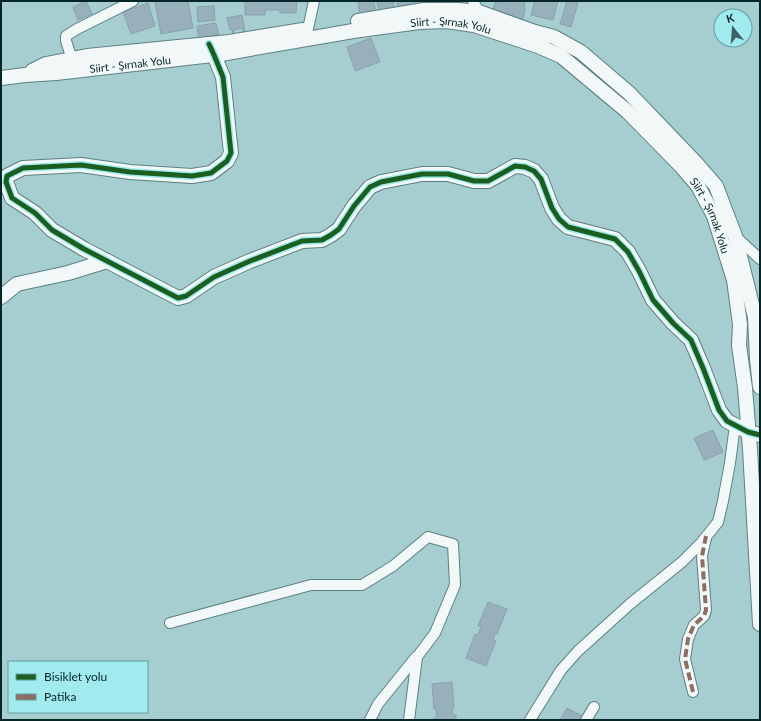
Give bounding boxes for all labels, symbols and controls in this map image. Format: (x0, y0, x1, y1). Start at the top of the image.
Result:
north arrow (713, 8, 753, 48)
text: K (724, 11, 736, 25)
street label: Siirt - Şırnak Yolu (409, 14, 493, 36)
street label: Siirt - Şırnak Yolu (89, 53, 172, 75)
street label: Siirt - Şırnak Yolu (688, 175, 732, 255)
legend (8, 661, 148, 713)
text: Bisiklet yolu (44, 669, 107, 684)
text: Patika (44, 689, 76, 704)

